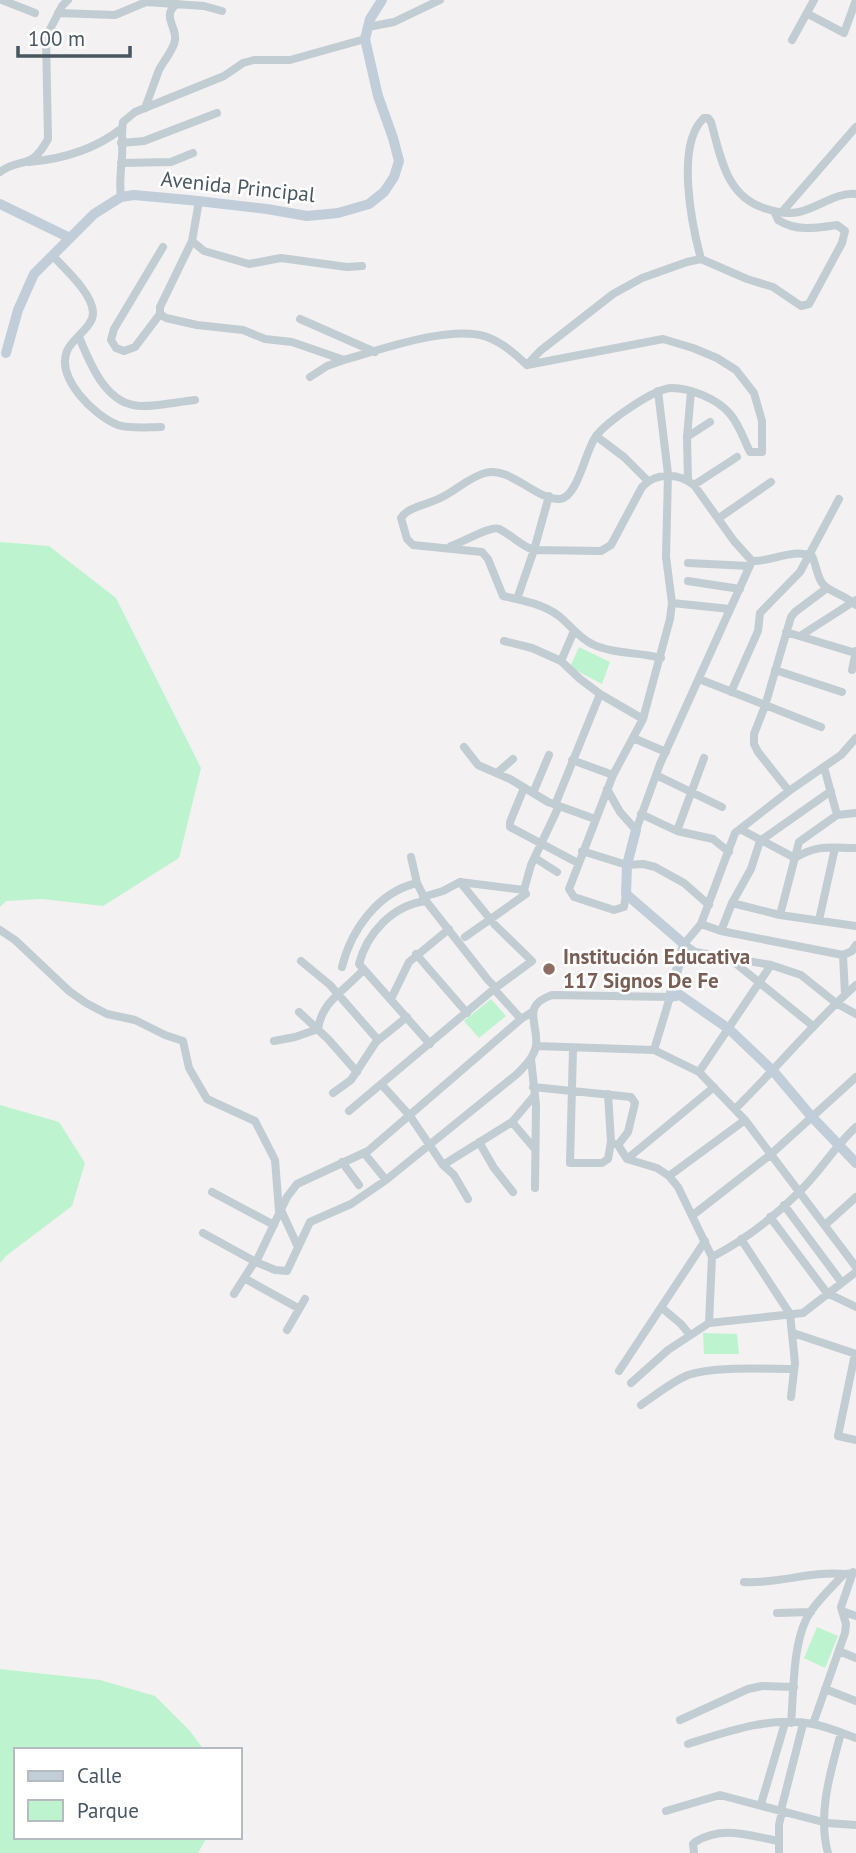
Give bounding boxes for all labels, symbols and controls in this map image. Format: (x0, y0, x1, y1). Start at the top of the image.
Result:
scale bar (18, 14, 130, 58)
text: 100 m (28, 25, 85, 52)
street label: Avenida Principal (160, 165, 316, 208)
place label: Institución Educativa 117 Signos De Fe (563, 943, 750, 994)
marker: Institución Educativa 117 Signos De Fe (541, 961, 557, 977)
legend (14, 1748, 242, 1839)
text: Calle (77, 1762, 122, 1789)
text: Parque (77, 1797, 139, 1824)

